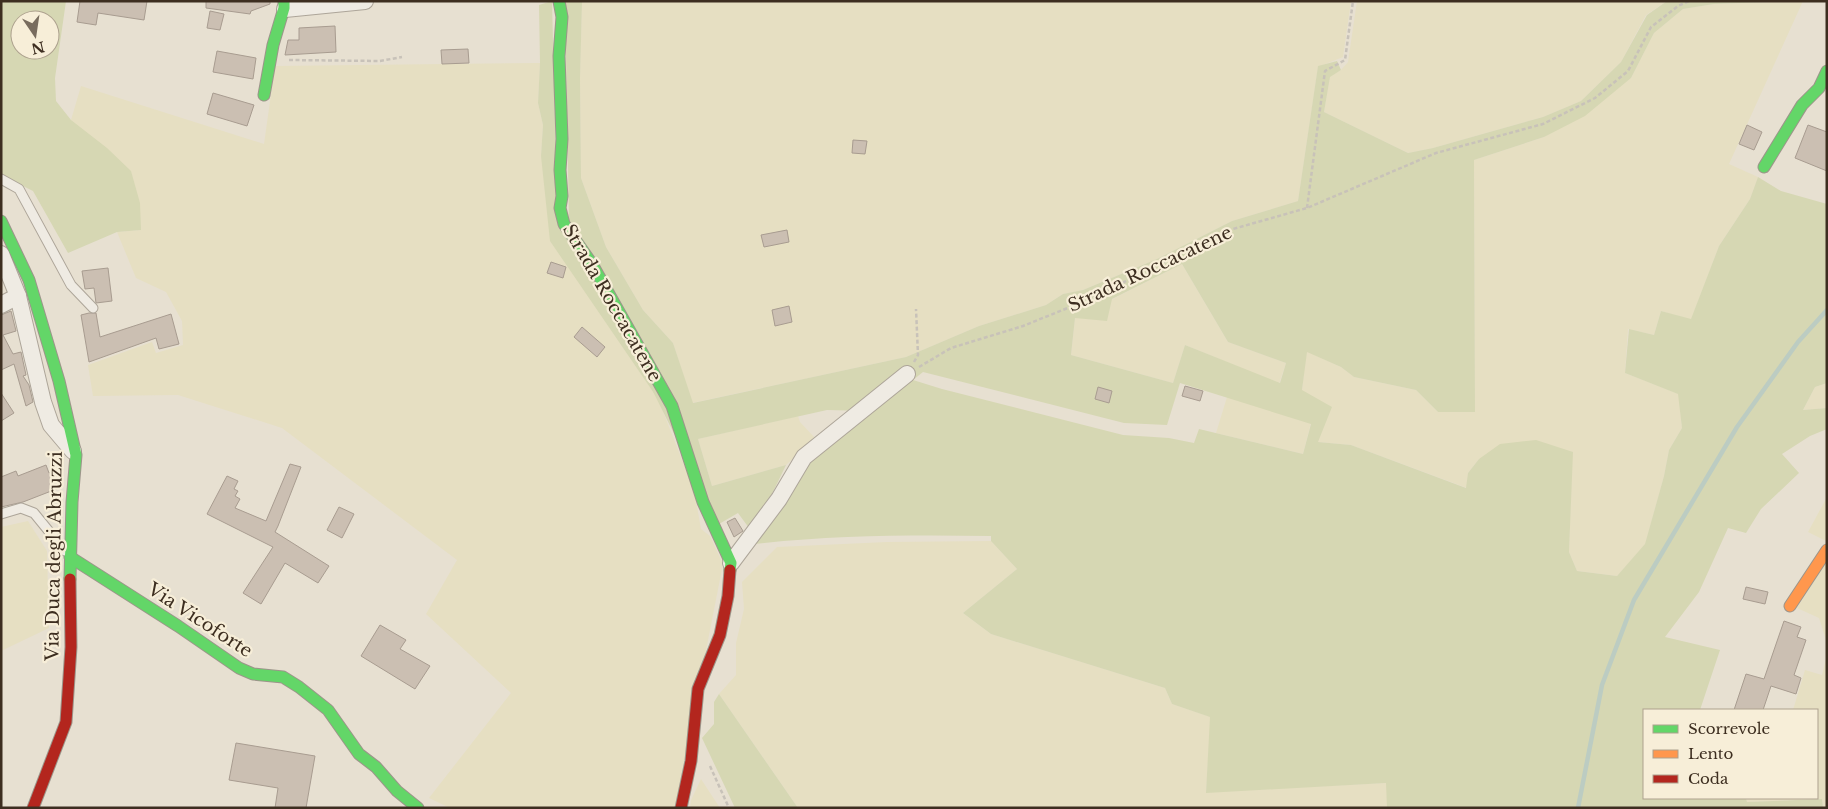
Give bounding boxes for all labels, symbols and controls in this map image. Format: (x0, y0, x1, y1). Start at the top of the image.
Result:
north arrow (10, 10, 60, 60)
text: N (29, 37, 46, 58)
street label: Strada Roccacatene (558, 220, 666, 386)
street label: Strada Roccacatene (1064, 221, 1236, 317)
street label: Via Duca degli Abruzzi (41, 451, 67, 662)
street label: Via Vicoforte (143, 577, 257, 662)
legend (1643, 709, 1818, 799)
text: Scorrevole (1688, 719, 1770, 738)
text: Lento (1688, 744, 1734, 763)
text: Coda (1688, 769, 1729, 788)

